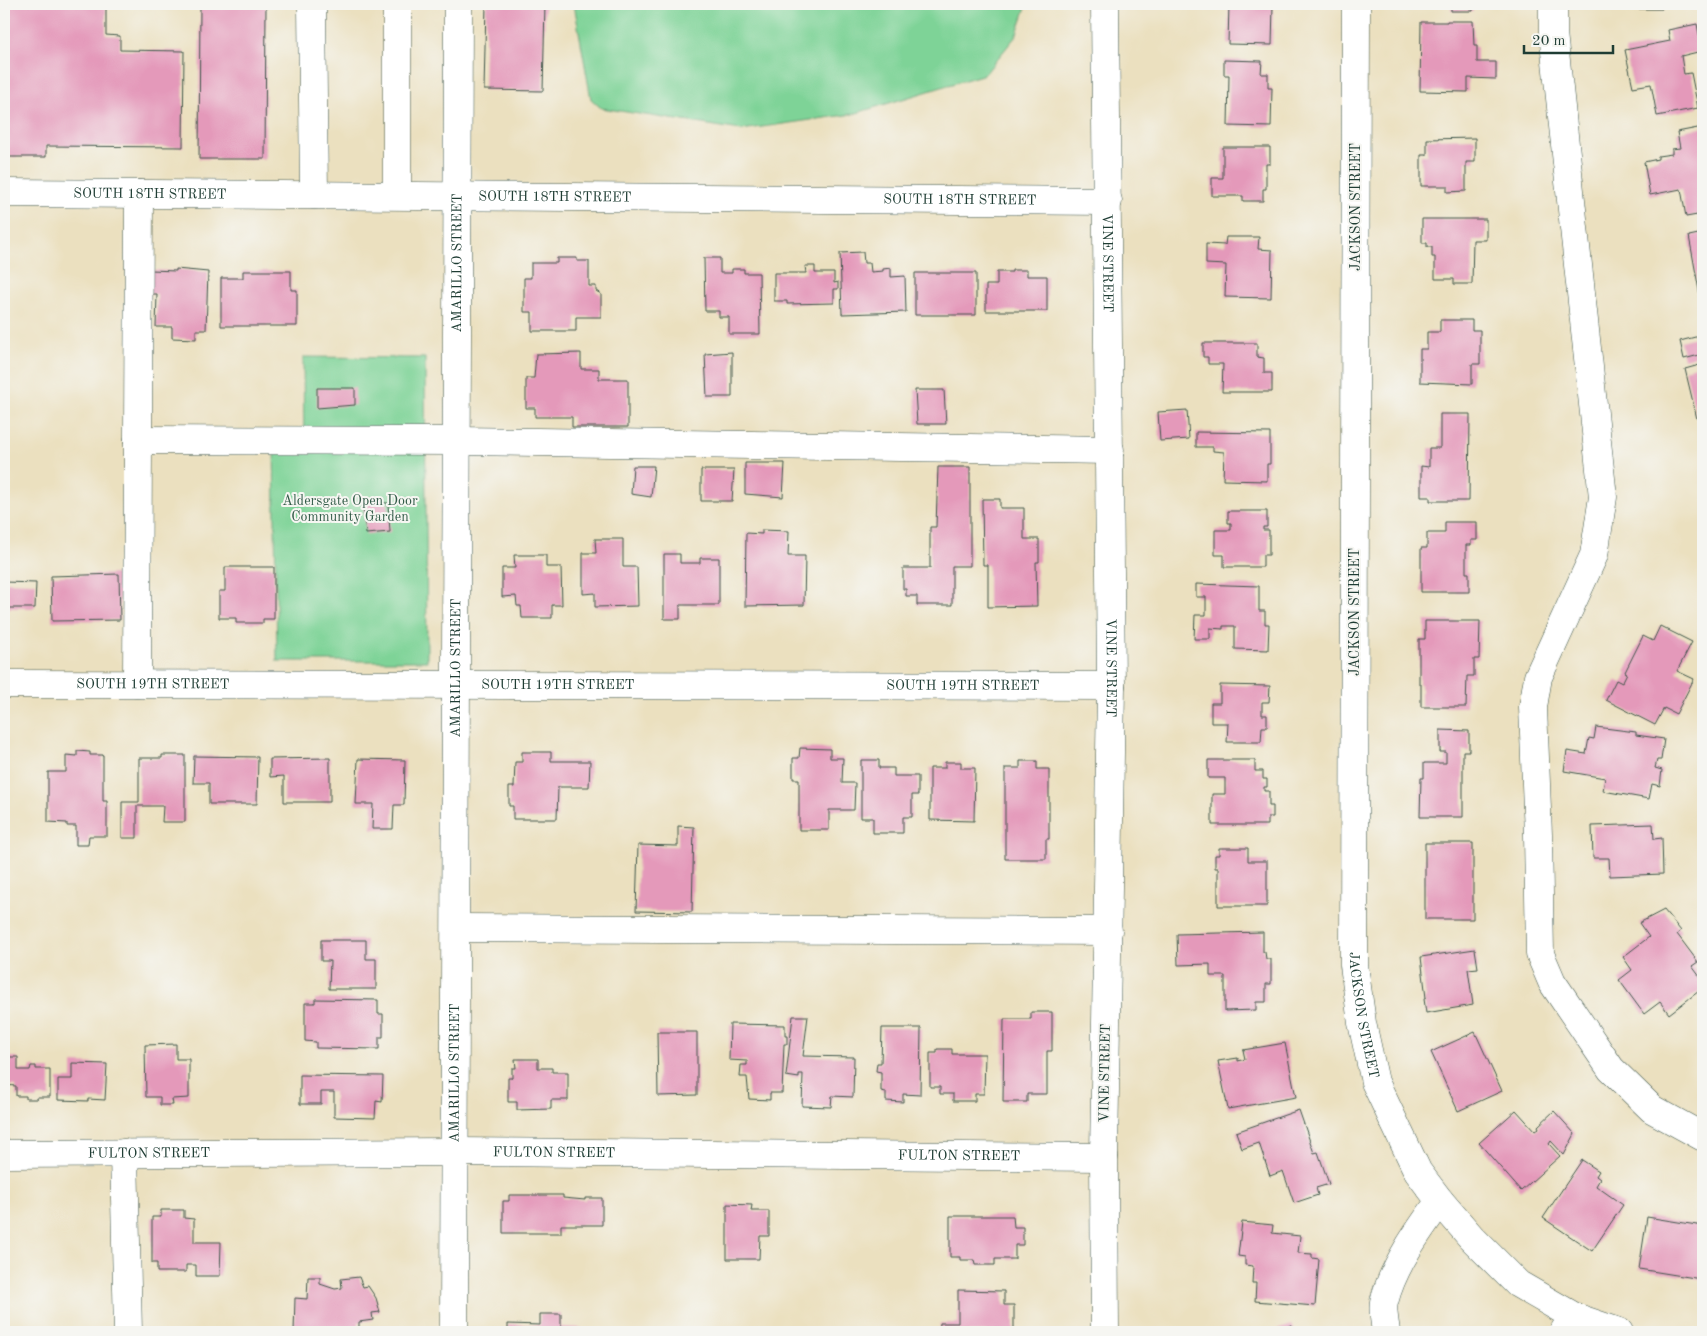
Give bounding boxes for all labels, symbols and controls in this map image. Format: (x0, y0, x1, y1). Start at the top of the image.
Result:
scale bar (1524, 22, 1613, 54)
text: 20 m (1532, 34, 1566, 49)
street label: JACKSON STREET (1349, 143, 1363, 271)
street label: SOUTH 18TH STREET (73, 187, 227, 202)
street label: SOUTH 18TH STREET (478, 189, 632, 205)
street label: SOUTH 18TH STREET (883, 192, 1037, 207)
street label: AMARILLO STREET (450, 193, 464, 333)
street label: VINE STREET (1100, 214, 1115, 312)
park label: Aldersgate Open Door Community Garden (282, 494, 418, 524)
street label: JACKSON STREET (1348, 548, 1362, 676)
street label: AMARILLO STREET (449, 598, 463, 738)
street label: VINE STREET (1103, 619, 1118, 717)
street label: SOUTH 19TH STREET (76, 677, 230, 691)
street label: SOUTH 19TH STREET (481, 678, 635, 692)
street label: SOUTH 19TH STREET (886, 679, 1040, 693)
street label: JACKSON STREET (1347, 952, 1381, 1080)
street label: AMARILLO STREET (448, 1003, 462, 1143)
street label: VINE STREET (1097, 1024, 1113, 1122)
street label: FULTON STREET (493, 1145, 615, 1160)
street label: FULTON STREET (88, 1146, 210, 1161)
street label: FULTON STREET (898, 1148, 1020, 1163)

